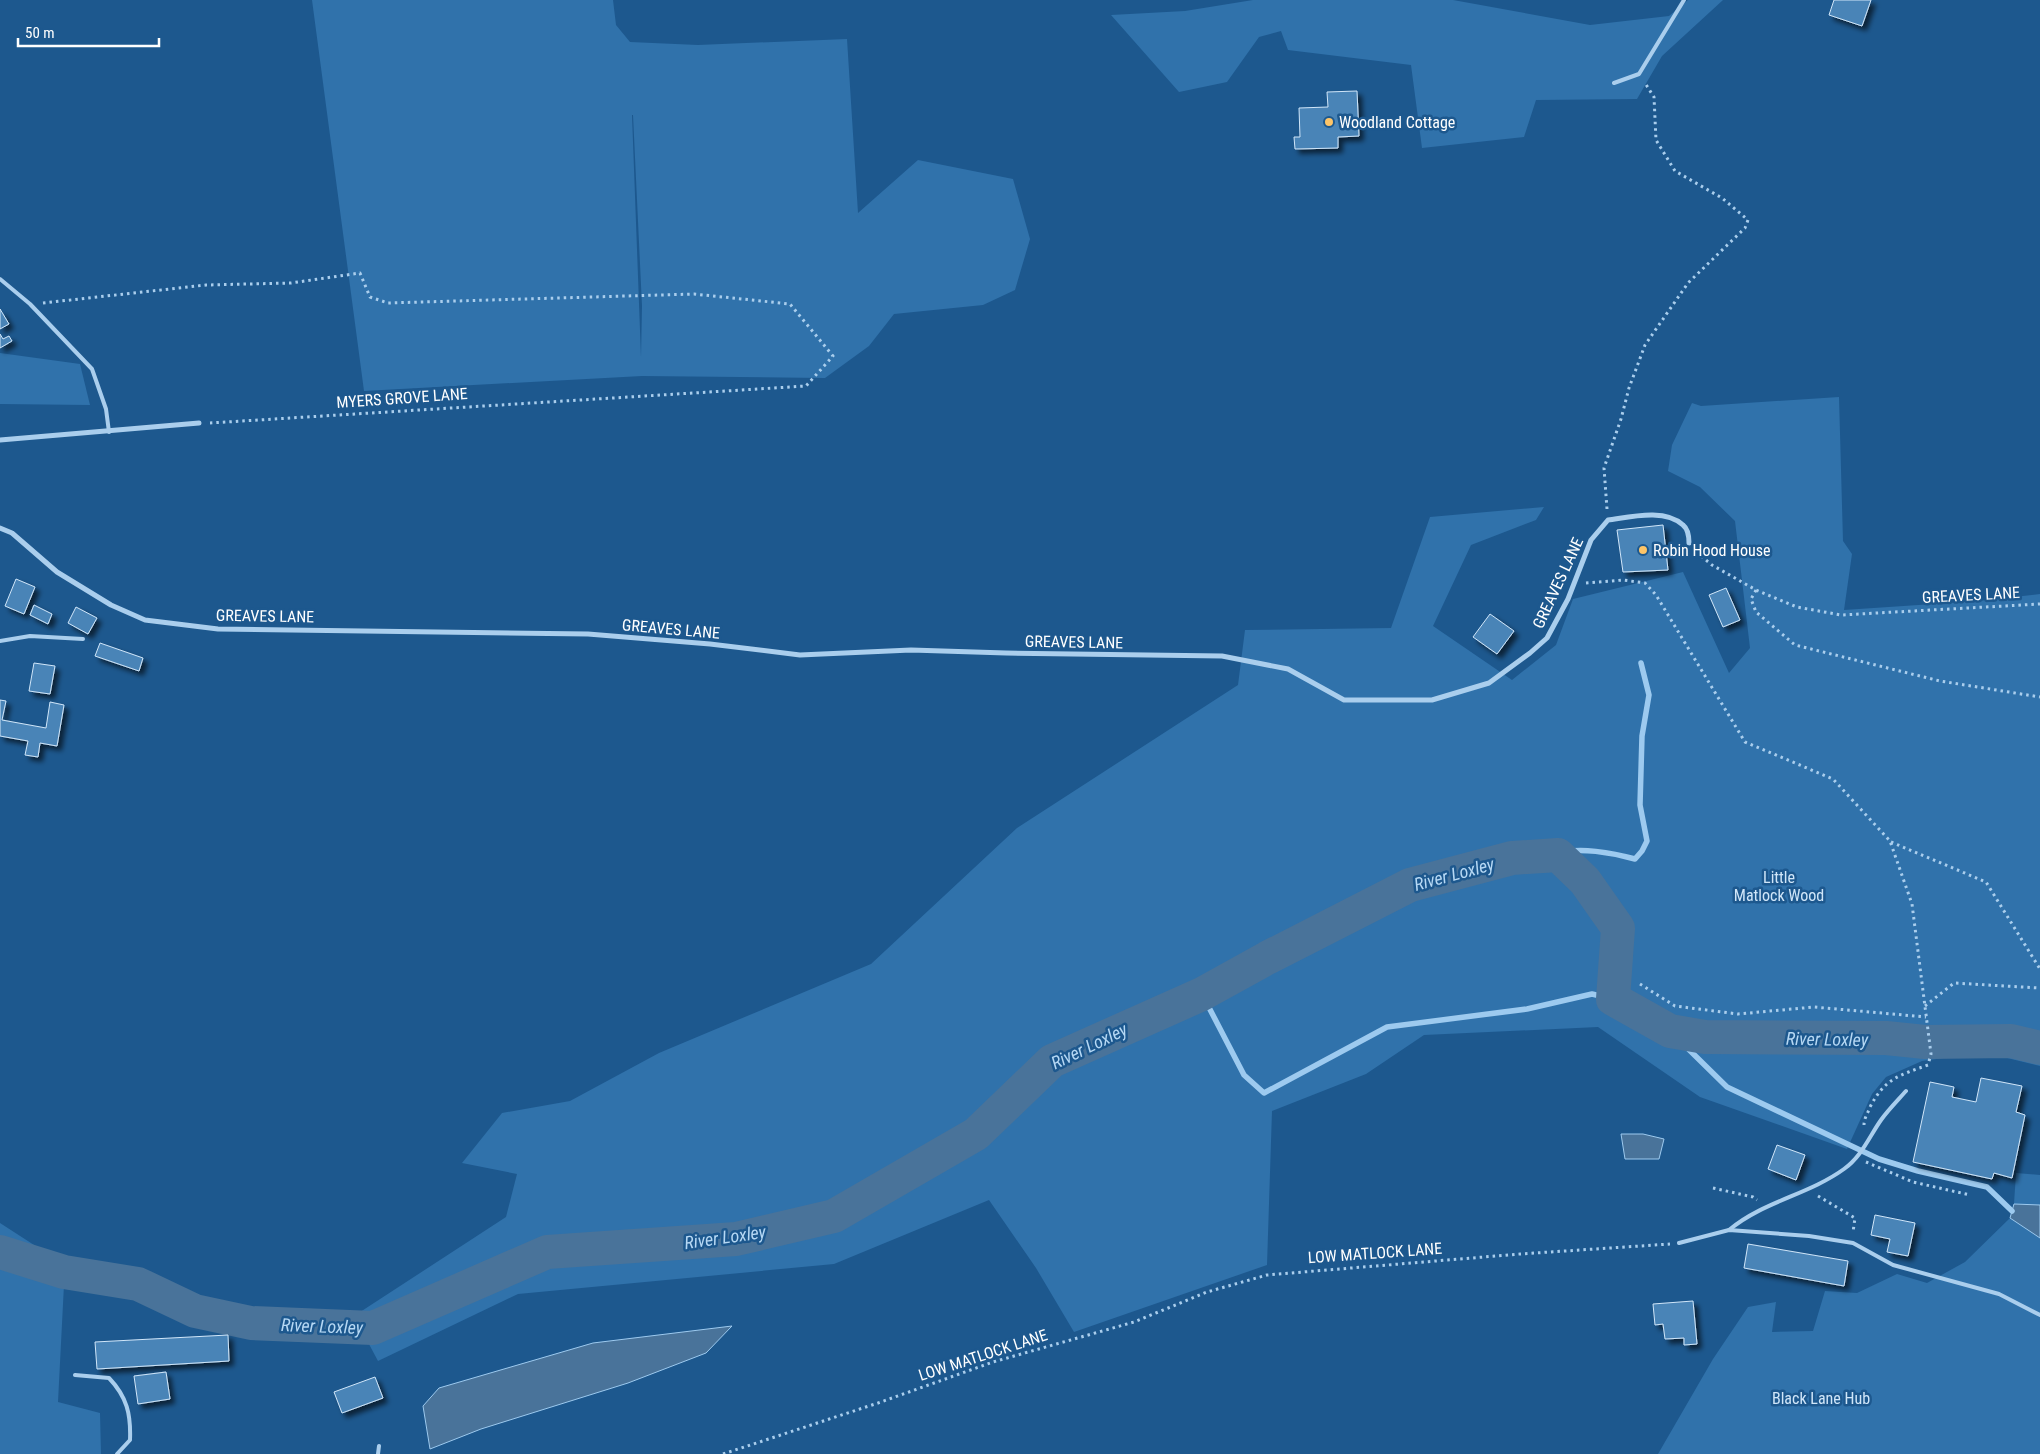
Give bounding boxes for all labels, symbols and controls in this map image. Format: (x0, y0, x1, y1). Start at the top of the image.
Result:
scale bar (18, 15, 159, 47)
text: 50 m (25, 24, 55, 42)
place label: Woodland Cottage (1339, 113, 1455, 132)
marker: Woodland Cottage (1323, 116, 1335, 128)
street label: MYERS GROVE LANE (336, 384, 468, 412)
street label: GREAVES LANE (1529, 534, 1587, 632)
place label: Robin Hood House (1653, 541, 1771, 560)
marker: Robin Hood House (1637, 544, 1649, 556)
street label: GREAVES LANE (1921, 583, 2021, 607)
street label: GREAVES LANE (216, 606, 314, 626)
street label: GREAVES LANE (621, 615, 721, 643)
street label: GREAVES LANE (1025, 632, 1123, 652)
water label: River Loxley (1412, 853, 1497, 895)
park label: Little Matlock Wood (1734, 868, 1824, 905)
water label: River Loxley (1047, 1018, 1131, 1073)
water label: River Loxley (1786, 1028, 1869, 1050)
water label: River Loxley (683, 1221, 768, 1253)
street label: LOW MATLOCK LANE (1307, 1239, 1443, 1267)
water label: River Loxley (281, 1314, 364, 1338)
street label: LOW MATLOCK LANE (916, 1325, 1050, 1385)
park label: Black Lane Hub (1772, 1389, 1870, 1408)

